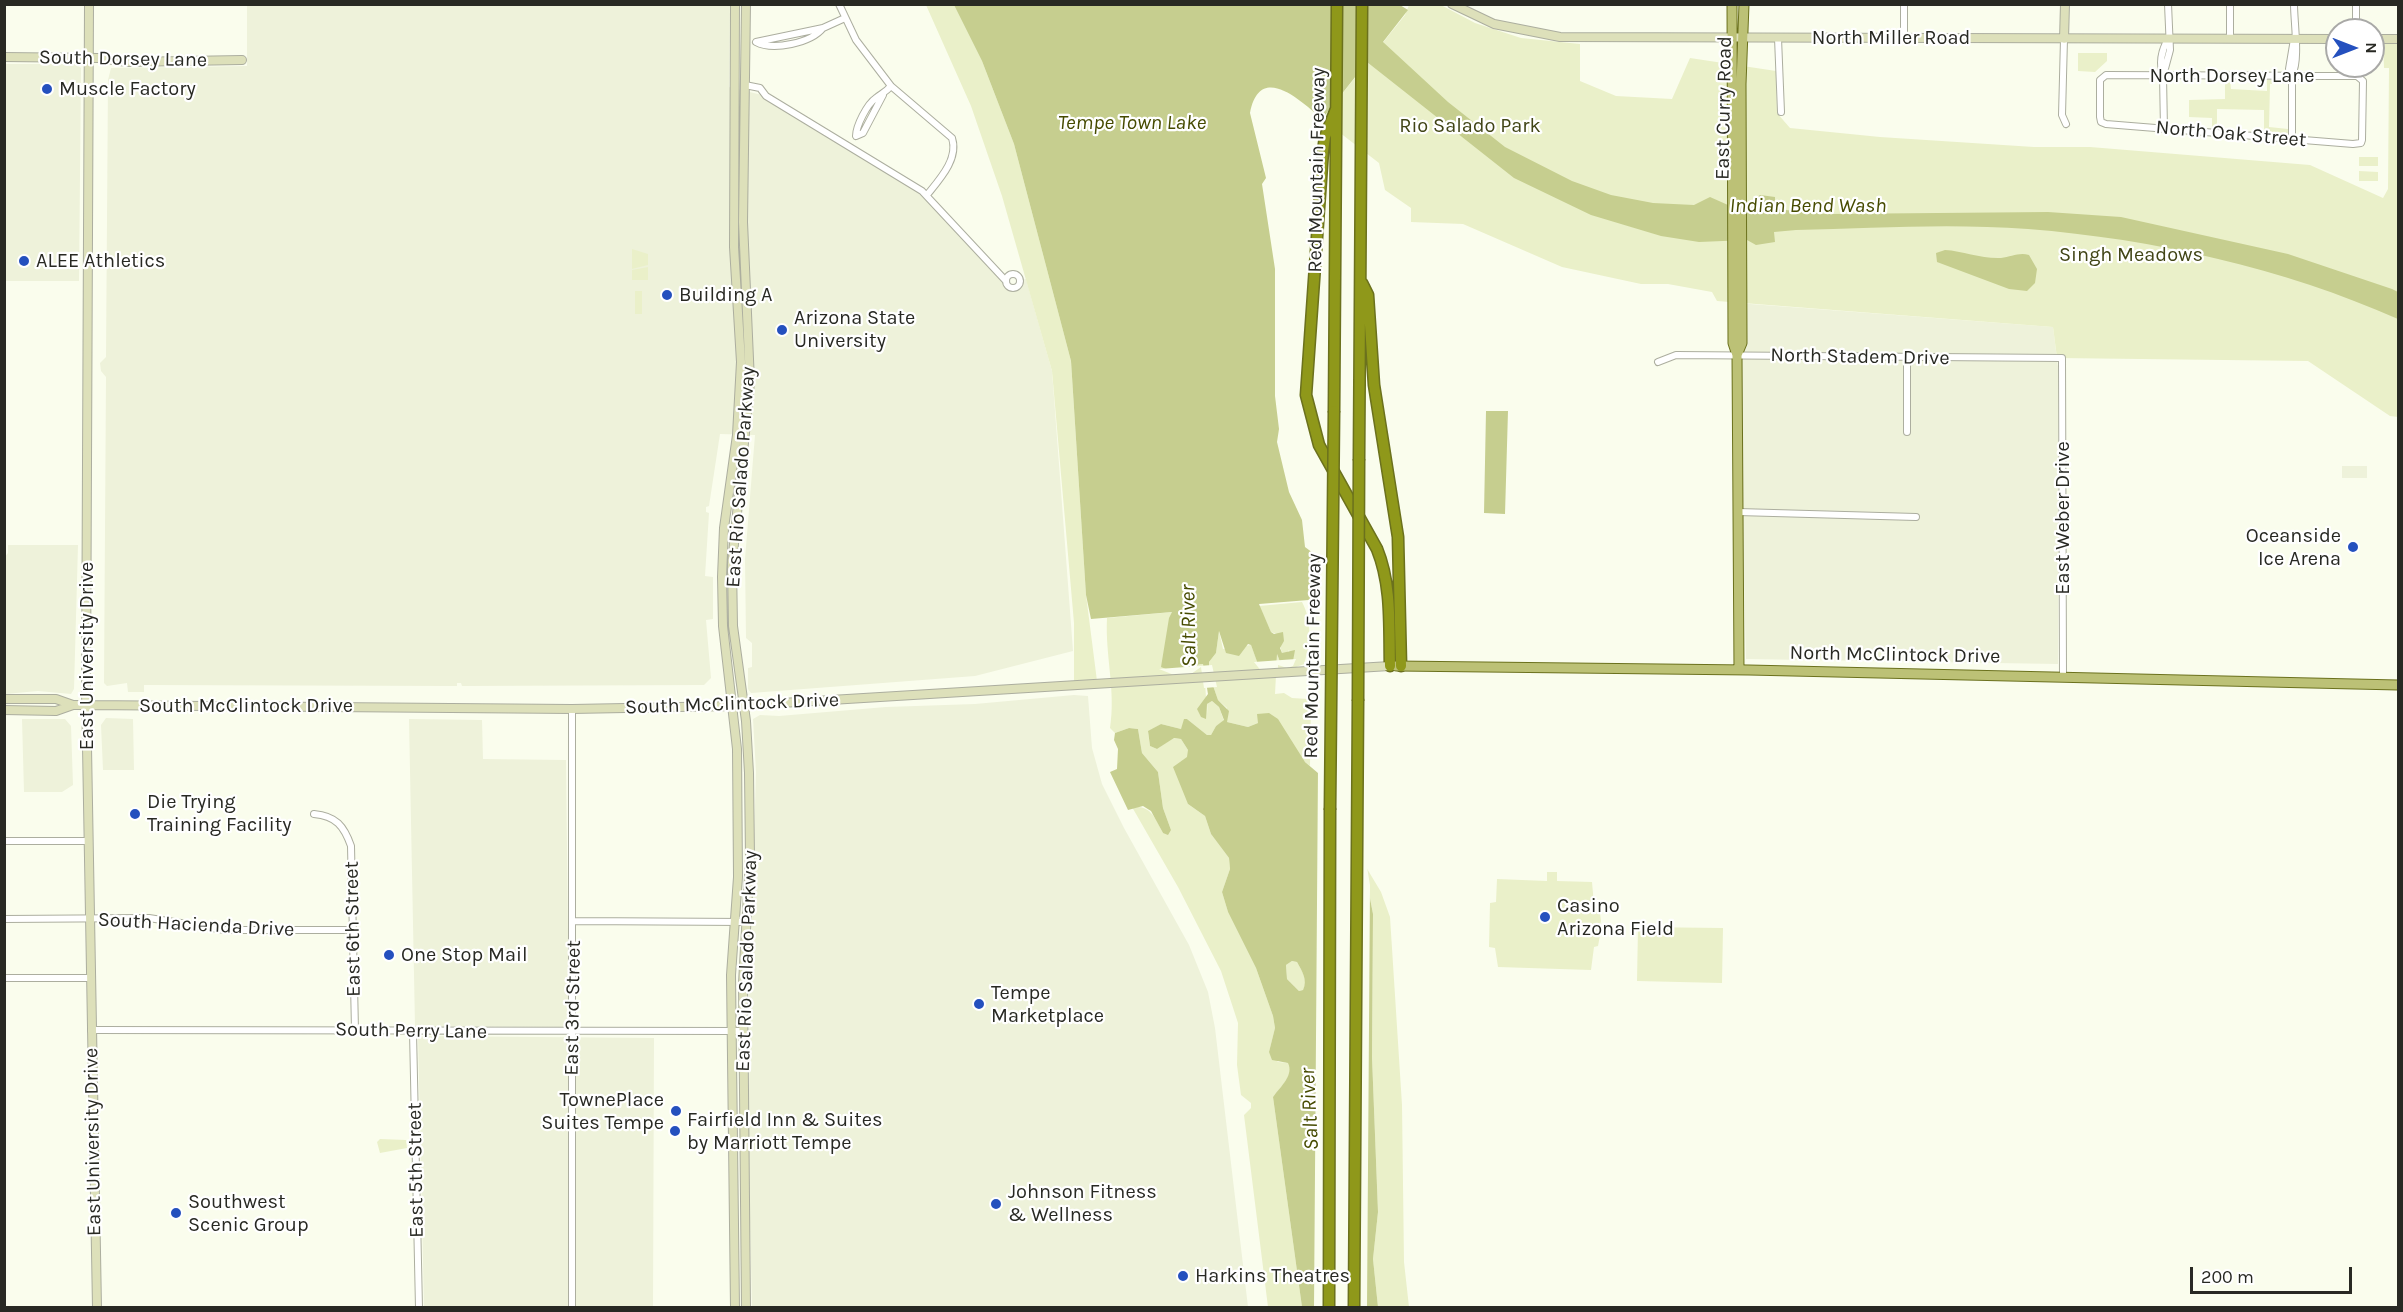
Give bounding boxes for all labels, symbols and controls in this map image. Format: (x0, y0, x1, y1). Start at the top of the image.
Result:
north arrow (2325, 18, 2385, 78)
street label: North Miller Road (1812, 26, 1970, 50)
street label: East Curry Road (1711, 36, 1737, 180)
text: N (2362, 42, 2381, 54)
street label: South Dorsey Lane (39, 46, 207, 72)
street label: North Dorsey Lane (2149, 64, 2315, 88)
street label: Red Mountain Freeway (1303, 67, 1331, 273)
place label: Muscle Factory (59, 77, 196, 101)
marker: Muscle Factory (40, 82, 54, 96)
water label: Tempe Town Lake (1058, 110, 1206, 136)
park label: Rio Salado Park (1399, 114, 1541, 138)
street label: North Oak Street (2155, 115, 2307, 153)
water label: Indian Bend Wash (1730, 193, 1886, 219)
park label: Singh Meadows (2059, 243, 2203, 267)
place label: ALEE Athletics (36, 249, 165, 273)
marker: ALEE Athletics (17, 254, 31, 268)
place label: Building A (679, 283, 773, 307)
marker: Building A (660, 288, 674, 302)
place label: Arizona State University (794, 306, 915, 353)
marker: Arizona State University (775, 323, 789, 337)
street label: North Stadem Drive (1770, 343, 1950, 371)
street label: East Rio Salado Parkway (721, 366, 761, 588)
street label: East Weber Drive (2051, 441, 2075, 595)
place label: Oceanside Ice Arena (2246, 524, 2341, 571)
marker: Oceanside Ice Arena (2346, 540, 2360, 554)
street label: Red Mountain Freeway (1299, 553, 1327, 759)
street label: East University Drive (75, 562, 99, 750)
water label: Salt River (1176, 585, 1202, 667)
street label: North McClintock Drive (1789, 641, 2001, 669)
street label: South McClintock Drive (625, 688, 839, 720)
street label: South McClintock Drive (139, 694, 353, 718)
place label: Die Trying Training Facility (147, 790, 292, 837)
marker: Die Trying Training Facility (128, 807, 142, 821)
street label: East Rio Salado Parkway (731, 850, 763, 1072)
street label: East 6th Street (340, 861, 366, 997)
place label: Casino Arizona Field (1557, 894, 1674, 941)
street label: South Hacienda Drive (97, 908, 295, 942)
marker: Casino Arizona Field (1538, 910, 1552, 924)
street label: East 3rd Street (560, 940, 586, 1076)
place label: One Stop Mail (401, 943, 527, 967)
marker: One Stop Mail (382, 948, 396, 962)
place label: Tempe Marketplace (991, 981, 1104, 1028)
marker: Tempe Marketplace (972, 997, 986, 1011)
street label: South Perry Lane (335, 1018, 487, 1044)
street label: East University Drive (79, 1048, 107, 1236)
water label: Salt River (1295, 1067, 1325, 1151)
place label: TownePlace Suites Tempe (541, 1088, 664, 1135)
street label: East 5th Street (403, 1102, 429, 1238)
marker: TownePlace Suites Tempe (669, 1104, 683, 1118)
place label: Fairfield Inn & Suites by Marriott Tempe (687, 1108, 882, 1155)
marker: Fairfield Inn & Suites by Marriott Tempe (668, 1124, 682, 1138)
place label: Johnson Fitness & Wellness (1008, 1180, 1157, 1227)
place label: Southwest Scenic Group (188, 1190, 309, 1237)
marker: Johnson Fitness & Wellness (989, 1197, 1003, 1211)
marker: Southwest Scenic Group (169, 1206, 183, 1220)
scale bar (2193, 1255, 2355, 1293)
place label: Harkins Theatres (1195, 1264, 1350, 1288)
text: 200 m (2201, 1266, 2254, 1288)
marker: Harkins Theatres (1176, 1269, 1190, 1283)

